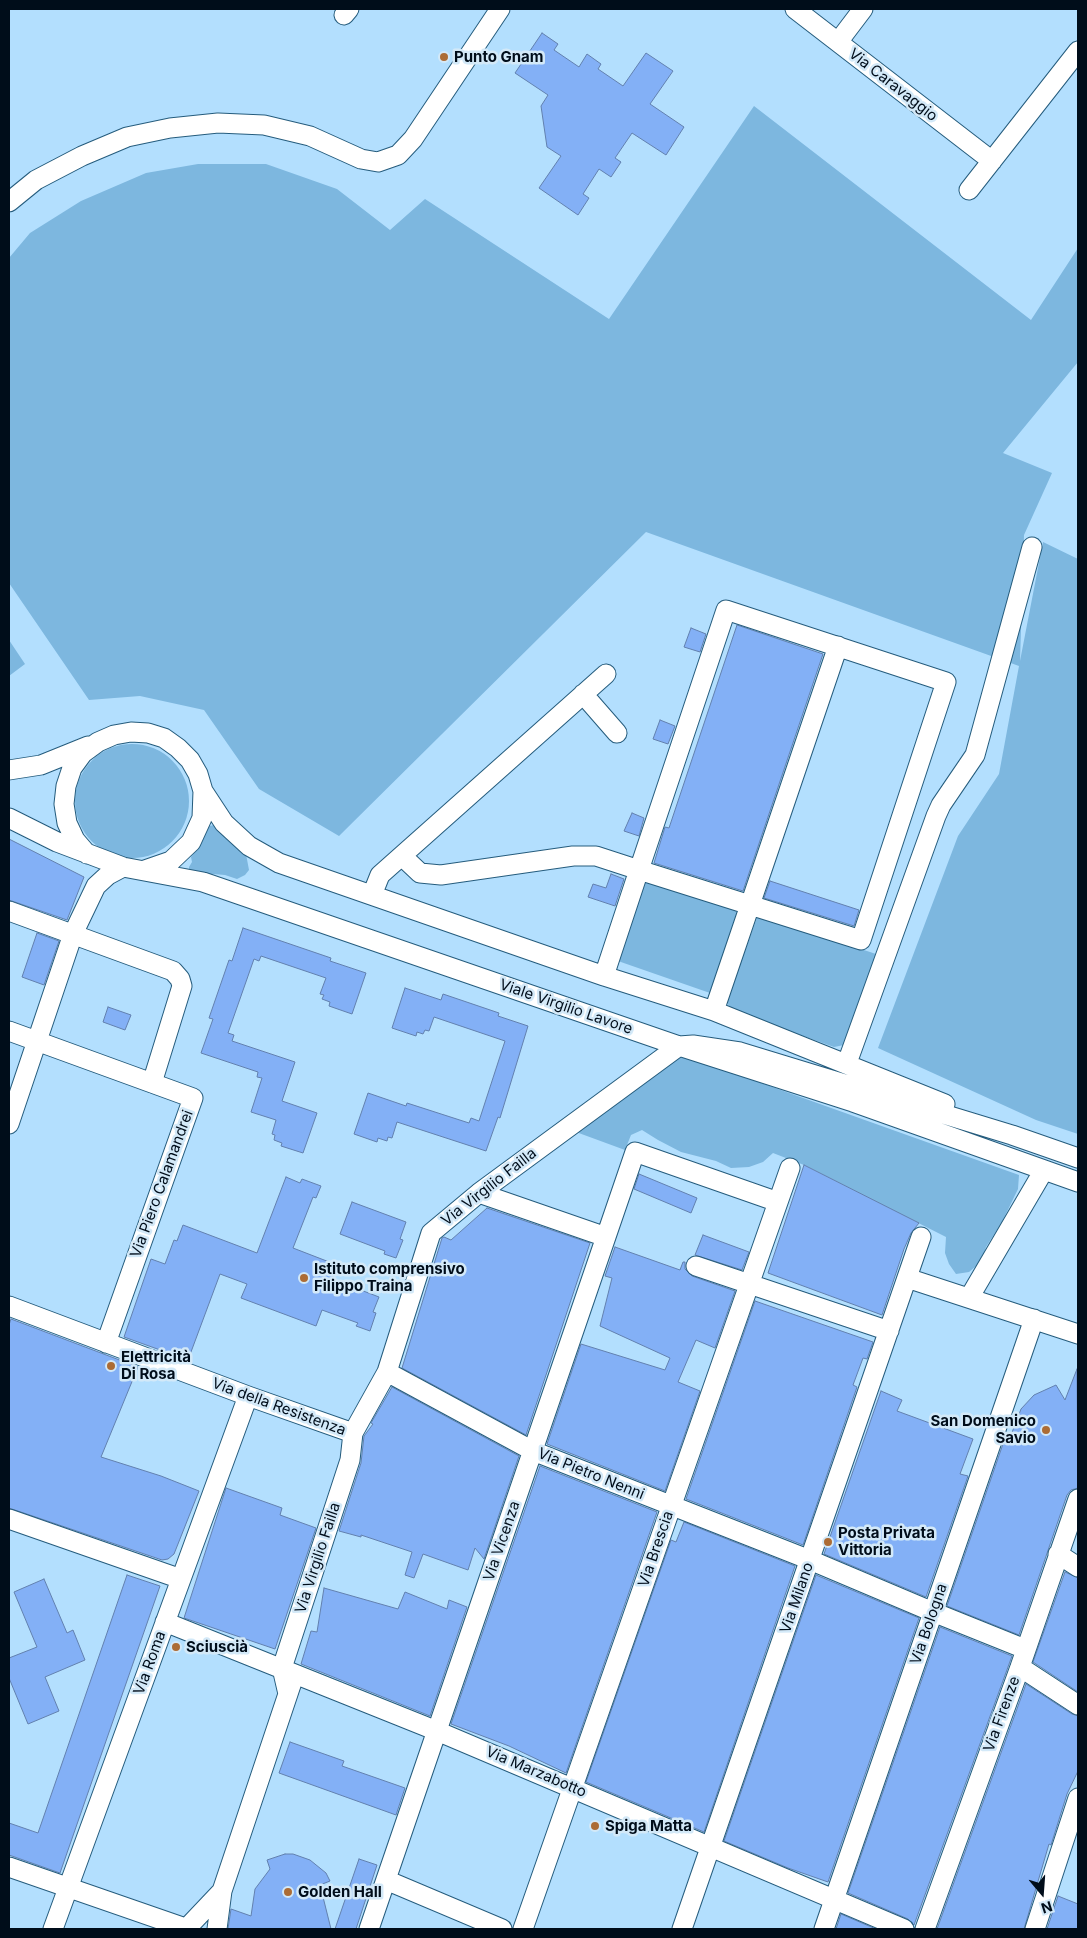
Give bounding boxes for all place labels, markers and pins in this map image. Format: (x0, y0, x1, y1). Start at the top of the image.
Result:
place label: Punto Gnam (454, 48, 543, 66)
marker: Punto Gnam (438, 51, 450, 63)
place label: Istituto comprensivo Filippo Traina (314, 1260, 465, 1295)
marker: Istituto comprensivo Filippo Traina (298, 1272, 310, 1284)
place label: Elettricità Di Rosa (121, 1348, 191, 1383)
marker: Elettricità Di Rosa (105, 1360, 117, 1372)
place label: San Domenico Savio (930, 1412, 1036, 1447)
marker: San Domenico Savio (1040, 1424, 1052, 1436)
place label: Posta Privata Vittoria (838, 1524, 935, 1559)
marker: Posta Privata Vittoria (822, 1536, 834, 1548)
place label: Sciuscià (186, 1638, 248, 1656)
marker: Sciuscià (170, 1641, 182, 1653)
place label: Spiga Matta (605, 1817, 692, 1835)
marker: Spiga Matta (589, 1820, 601, 1832)
place label: Golden Hall (298, 1883, 382, 1901)
marker: Golden Hall (282, 1886, 294, 1898)

